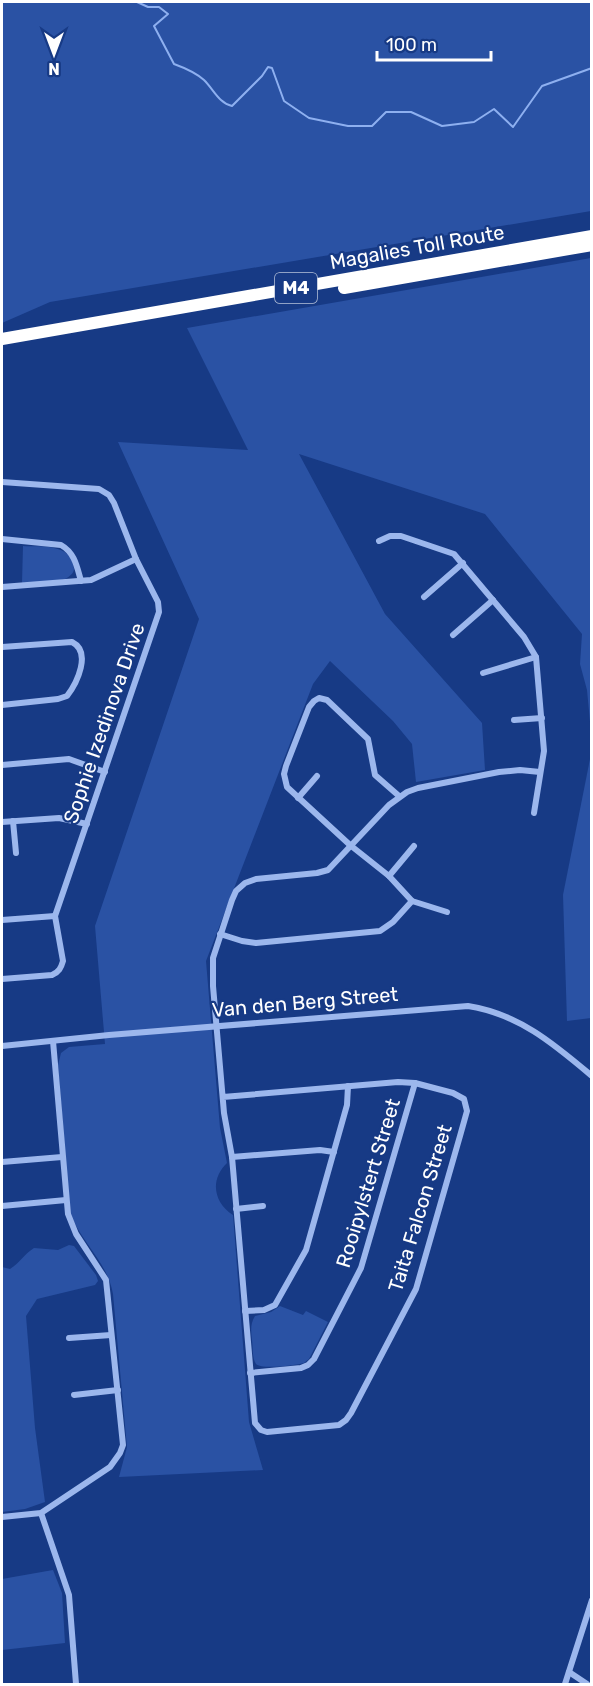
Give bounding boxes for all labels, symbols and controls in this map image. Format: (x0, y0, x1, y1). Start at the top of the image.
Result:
north arrow (24, 24, 84, 84)
scale bar (377, 24, 491, 62)
text: 100 m (386, 34, 437, 56)
text: N (48, 59, 60, 78)
street label: Magalies Toll Route (328, 220, 506, 274)
road number: M4 (275, 273, 317, 303)
street label: Sophie Izedinova Drive (58, 620, 150, 826)
street label: Van den Berg Street (211, 982, 399, 1022)
street label: Rooipylstert Street (331, 1095, 405, 1270)
street label: Taita Falcon Street (383, 1121, 457, 1295)

